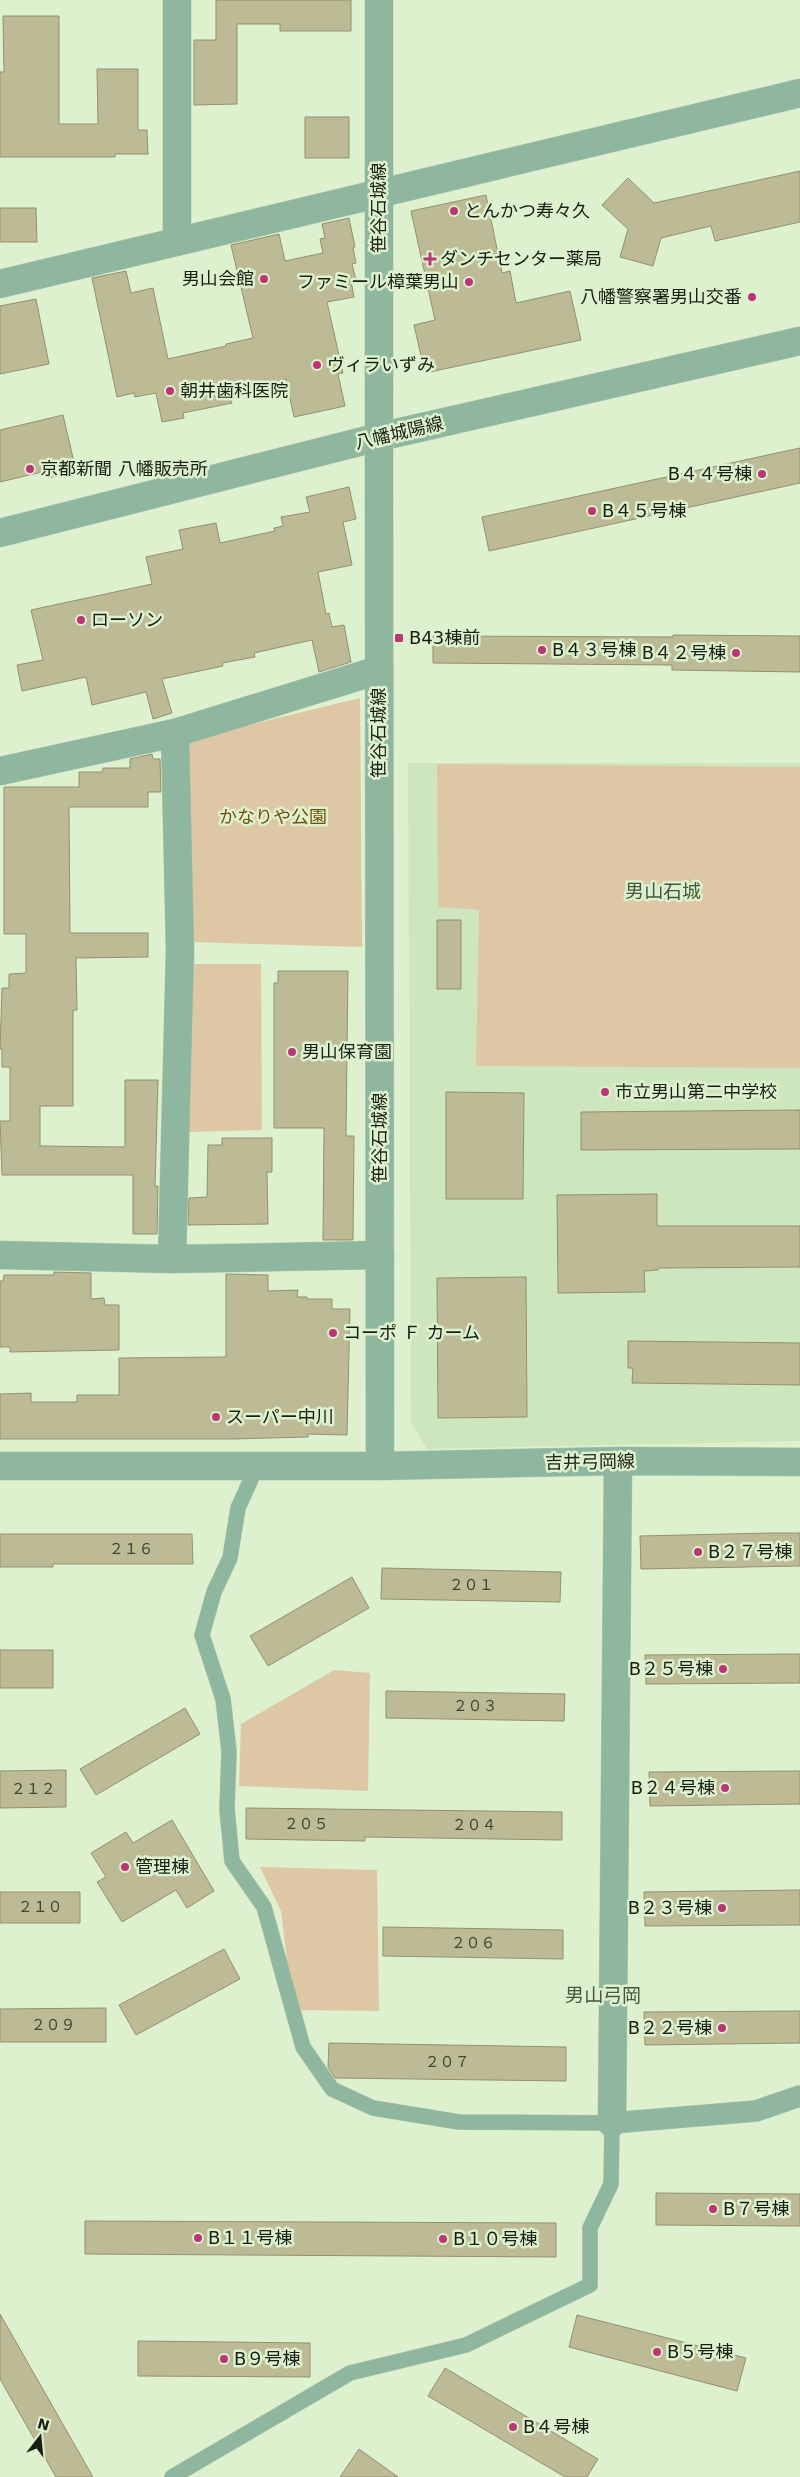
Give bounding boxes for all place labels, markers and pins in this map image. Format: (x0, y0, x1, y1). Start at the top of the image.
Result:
place label: とんかつ寿々久 (464, 200, 590, 221)
marker: とんかつ寿々久 (448, 205, 460, 217)
place label: ダンチセンター薬局 (440, 248, 602, 269)
marker: ダンチセンター薬局 (424, 253, 436, 265)
place label: 男山会館 (182, 268, 254, 289)
place label: ファミール樟葉男山 (297, 271, 459, 292)
marker: 男山会館 (258, 273, 270, 285)
marker: ファミール樟葉男山 (463, 276, 475, 288)
place label: 八幡警察署男山交番 (580, 286, 742, 307)
marker: 八幡警察署男山交番 (746, 291, 758, 303)
place label: ヴィラいずみ (327, 354, 435, 375)
marker: ヴィラいずみ (311, 359, 323, 371)
place label: 朝井歯科医院 (180, 380, 288, 401)
marker: 朝井歯科医院 (164, 385, 176, 397)
place label: 京都新聞 八幡販売所 (40, 458, 208, 479)
marker: 京都新聞 八幡販売所 (24, 463, 36, 475)
place label: B４４号棟 (668, 463, 752, 484)
marker: B４４号棟 (756, 468, 768, 480)
place label: B４５号棟 (602, 500, 686, 521)
marker: B４５号棟 (586, 505, 598, 517)
place label: ローソン (91, 609, 163, 630)
marker: ローソン (75, 614, 87, 626)
place label: B43棟前 (409, 627, 480, 648)
marker: B43棟前 (393, 632, 405, 644)
place label: B４３号棟 (552, 639, 636, 660)
place label: B４２号棟 (642, 642, 726, 663)
marker: B４３号棟 (536, 644, 548, 656)
marker: B４２号棟 (730, 647, 742, 659)
place label: 男山保育園 (302, 1041, 392, 1062)
marker: 男山保育園 (286, 1046, 298, 1058)
place label: 市立男山第二中学校 (615, 1081, 777, 1102)
marker: 市立男山第二中学校 (599, 1086, 611, 1098)
place label: コーポ Ｆ カーム (343, 1322, 480, 1343)
marker: コーポ Ｆ カーム (327, 1327, 339, 1339)
place label: スーパー中川 (226, 1406, 334, 1427)
marker: スーパー中川 (210, 1411, 222, 1423)
place label: B２７号棟 (708, 1541, 792, 1562)
marker: B２７号棟 (692, 1546, 704, 1558)
place label: B２５号棟 (629, 1658, 713, 1679)
marker: B２５号棟 (717, 1663, 729, 1675)
place label: B２４号棟 (631, 1777, 715, 1798)
marker: B２４号棟 (719, 1782, 731, 1794)
place label: 管理棟 (135, 1856, 189, 1877)
marker: 管理棟 (119, 1861, 131, 1873)
place label: B２３号棟 (628, 1897, 712, 1918)
marker: B２３号棟 (716, 1902, 728, 1914)
place label: B２２号棟 (628, 2017, 712, 2038)
marker: B２２号棟 (716, 2022, 728, 2034)
place label: B７号棟 (723, 2198, 789, 2219)
marker: B７号棟 (707, 2203, 719, 2215)
place label: B１１号棟 (208, 2227, 292, 2248)
place label: B１０号棟 (453, 2228, 537, 2249)
marker: B１１号棟 (192, 2232, 204, 2244)
marker: B１０号棟 (437, 2233, 449, 2245)
place label: B５号棟 (667, 2341, 733, 2362)
marker: B５号棟 (651, 2346, 663, 2358)
place label: B９号棟 (234, 2348, 300, 2369)
marker: B９号棟 (218, 2353, 230, 2365)
place label: B４号棟 (523, 2416, 589, 2437)
marker: B４号棟 (507, 2421, 519, 2433)

